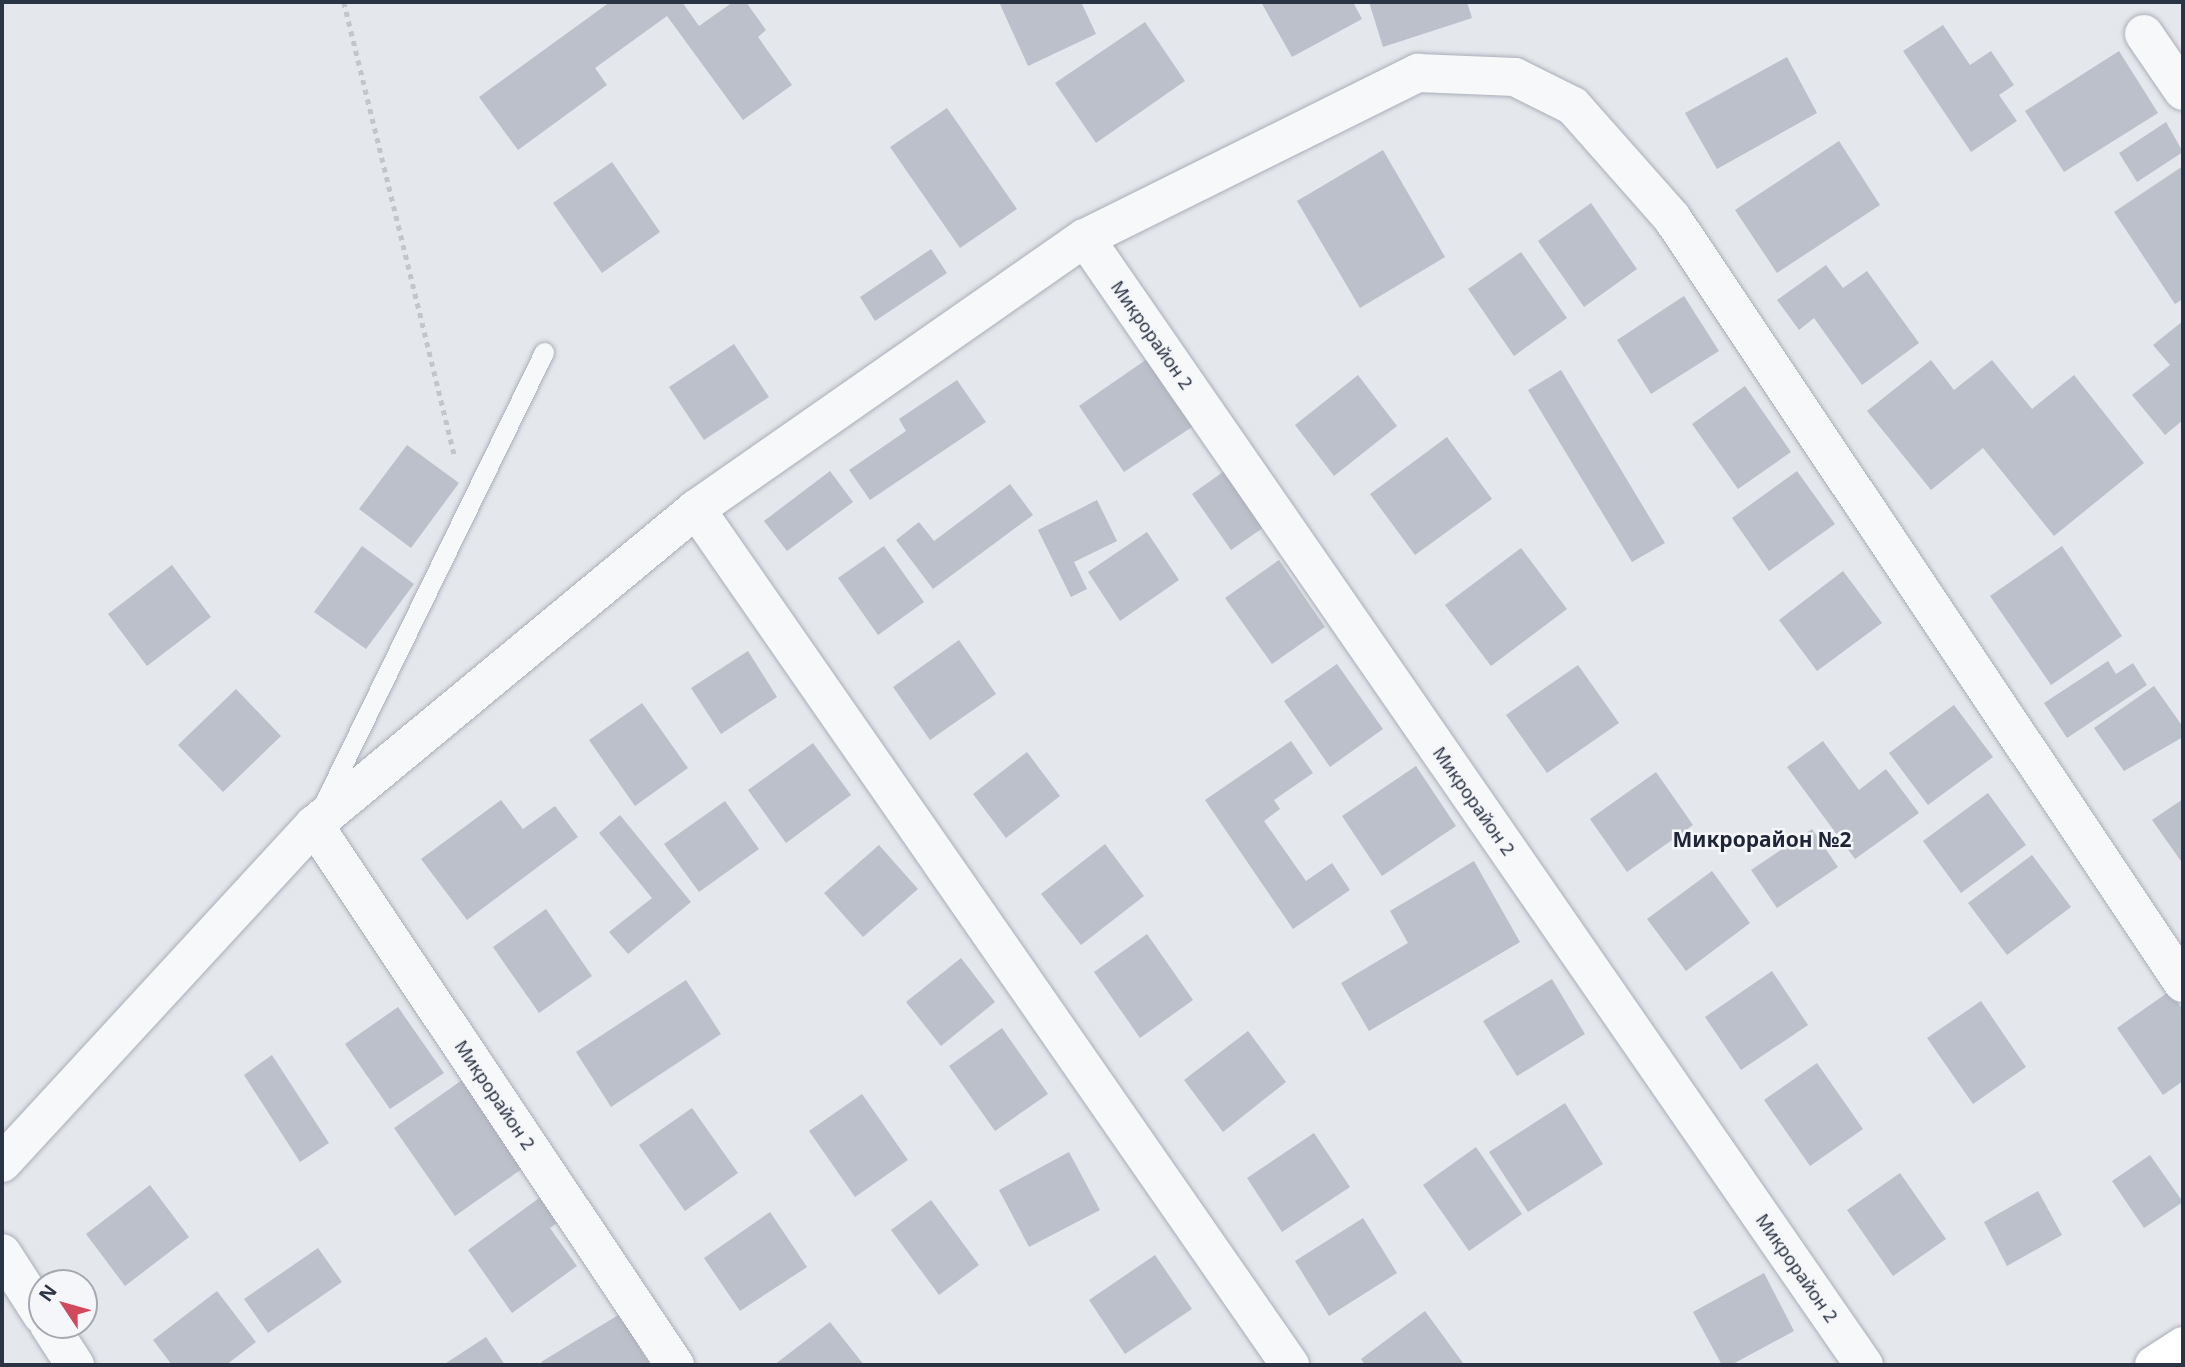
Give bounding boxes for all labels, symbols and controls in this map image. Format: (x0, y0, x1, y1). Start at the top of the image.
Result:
street label: Микрорайон 2 (1107, 277, 1197, 393)
street label: Микрорайон 2 (1429, 743, 1519, 859)
district label: Микрорайон №2 (1672, 826, 1852, 852)
street label: Микрорайон 2 (450, 1036, 540, 1154)
street label: Микрорайон 2 (1752, 1210, 1842, 1326)
north arrow (28, 1269, 98, 1339)
text: N (33, 1279, 63, 1307)

